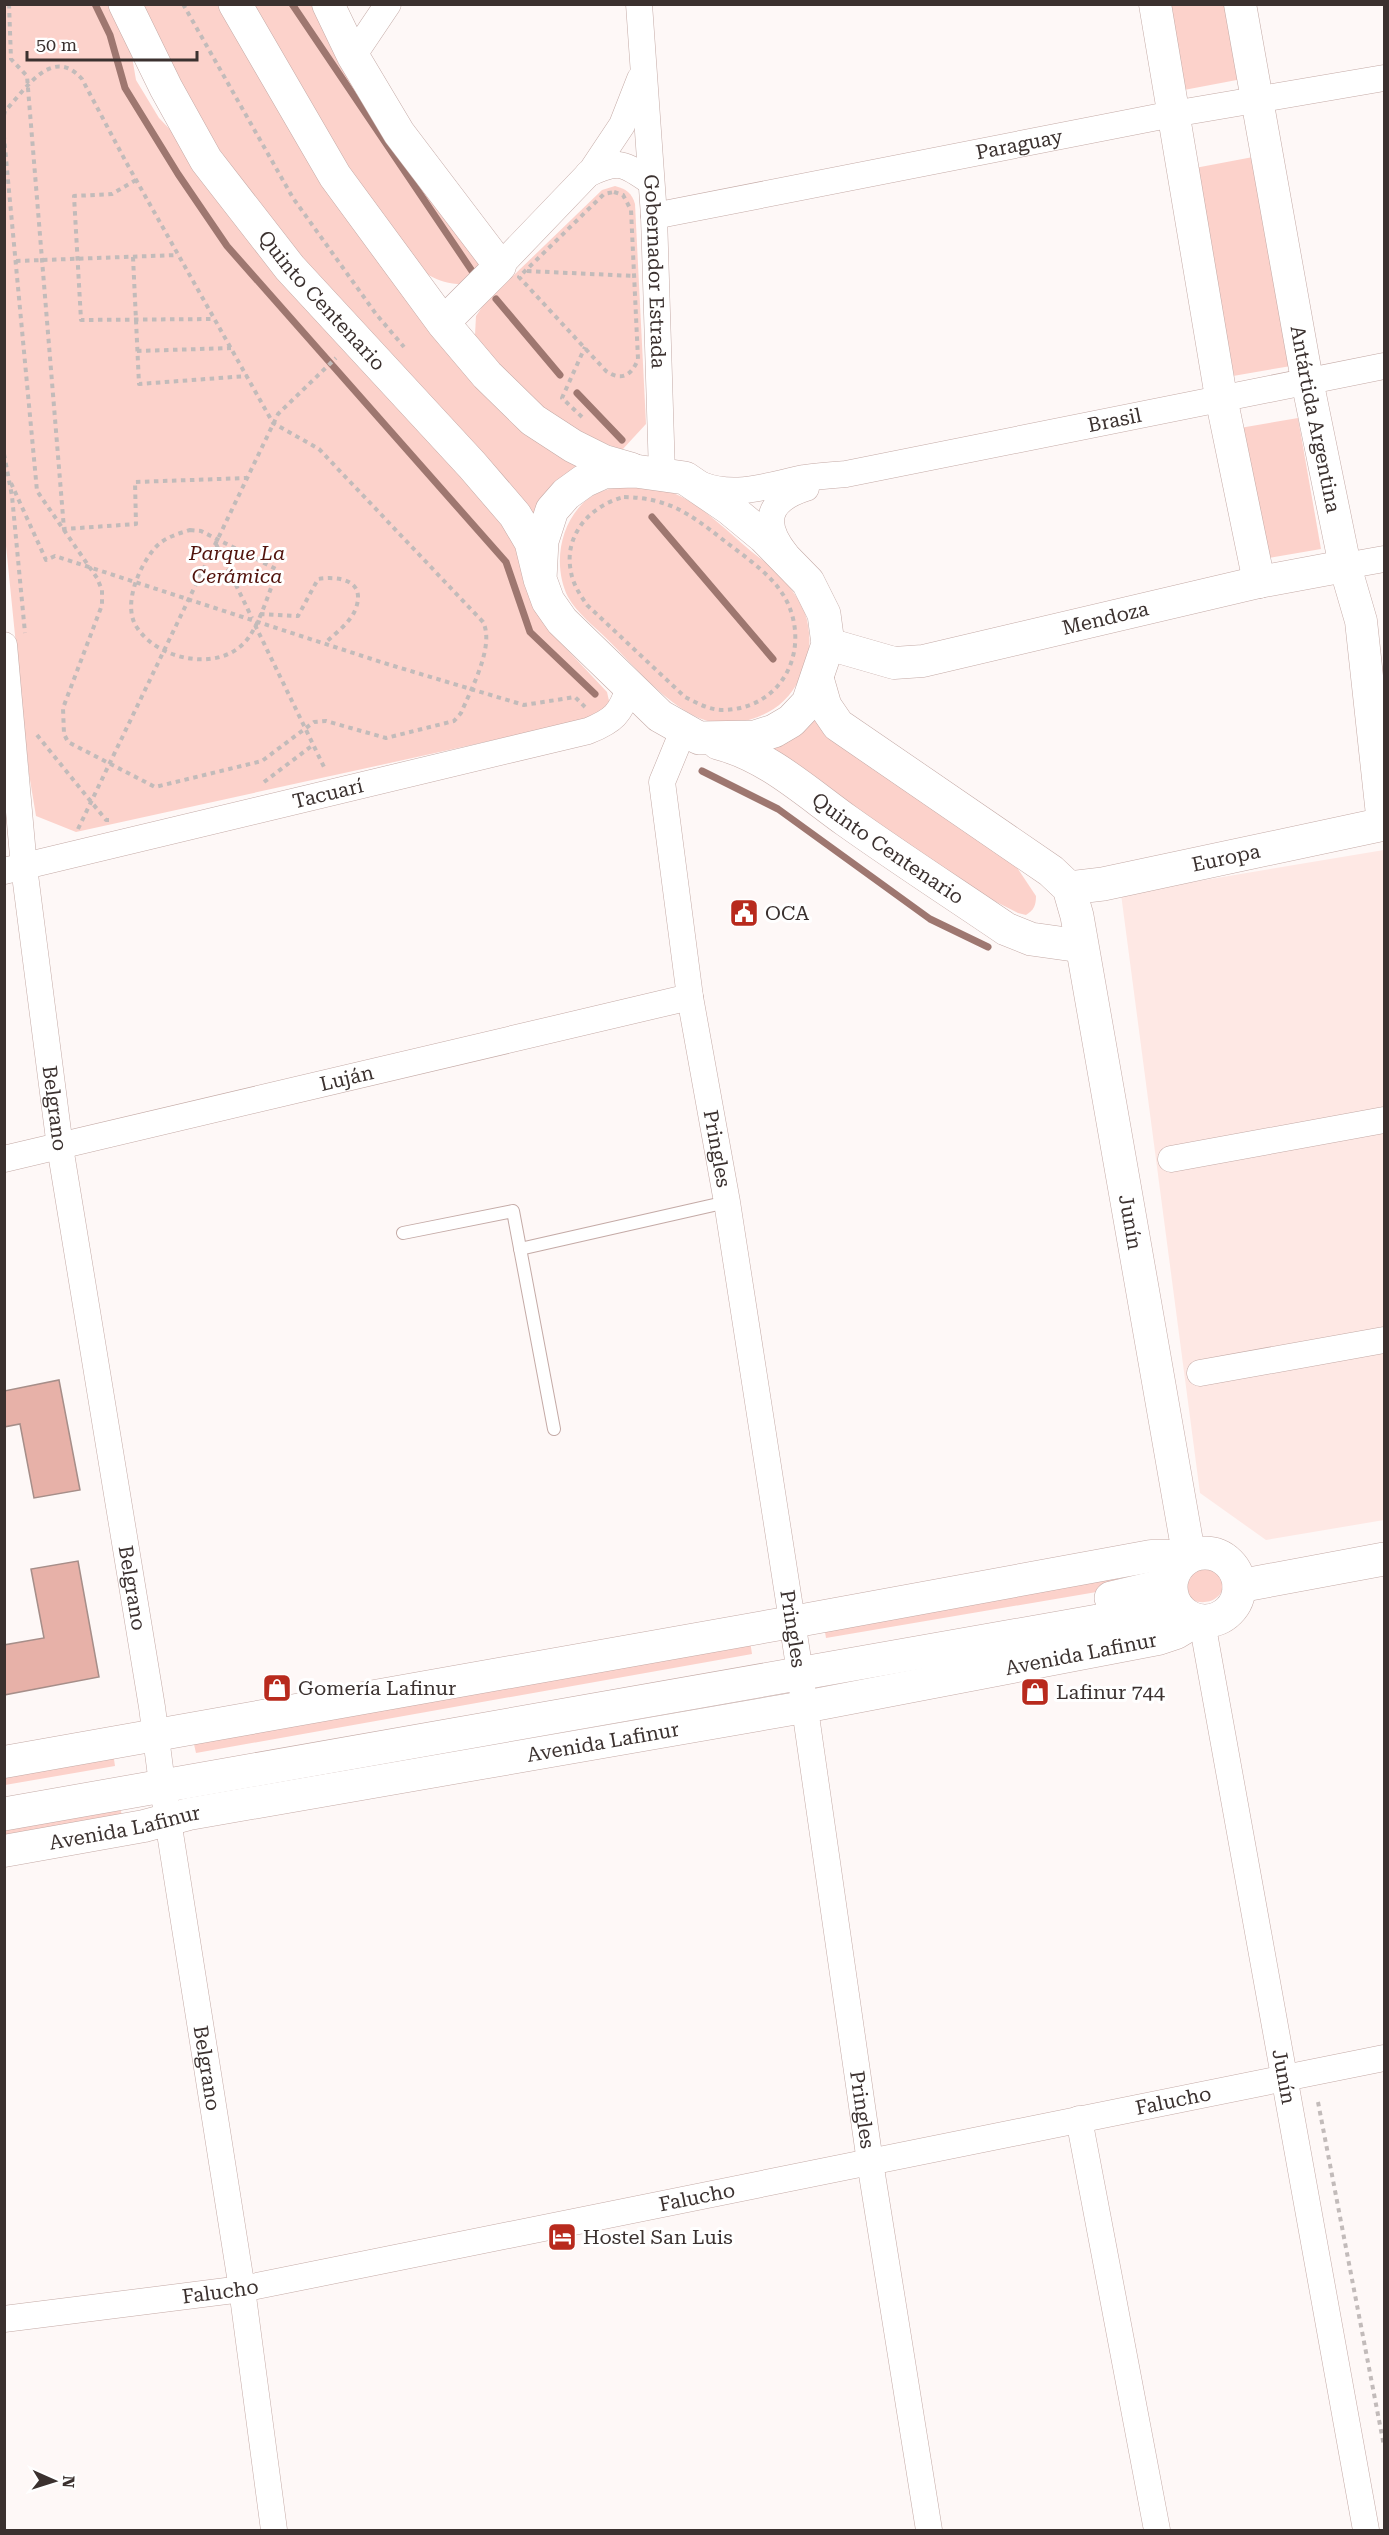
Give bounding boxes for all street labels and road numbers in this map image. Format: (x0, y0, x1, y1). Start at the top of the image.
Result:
street label: Paraguay (973, 124, 1065, 165)
street label: Gobernador Estrada (639, 173, 671, 369)
street label: Quinto Centenario (253, 226, 390, 375)
street label: Antártida Argentina (1286, 324, 1346, 515)
street label: Brasil (1086, 403, 1144, 437)
street label: Mendoza (1060, 596, 1151, 640)
street label: Tacuarí (290, 773, 366, 813)
street label: Quinto Centenario (807, 787, 969, 909)
street label: Europa (1190, 839, 1263, 877)
street label: Luján (317, 1060, 376, 1096)
street label: Belgrano (38, 1064, 72, 1152)
street label: Pringles (699, 1108, 736, 1189)
street label: Junín (1114, 1193, 1147, 1252)
street label: Belgrano (114, 1544, 151, 1632)
street label: Pringles (775, 1588, 811, 1669)
street label: Avenida Lafinur (1003, 1628, 1159, 1680)
street label: Avenida Lafinur (525, 1717, 681, 1767)
street label: Avenida Lafinur (47, 1800, 202, 1855)
street label: Belgrano (189, 2024, 226, 2112)
street label: Junín (1267, 2047, 1301, 2106)
street label: Pringles (845, 2069, 880, 2150)
street label: Falucho (1133, 2081, 1213, 2120)
street label: Falucho (657, 2178, 737, 2216)
street label: Falucho (181, 2274, 261, 2308)

